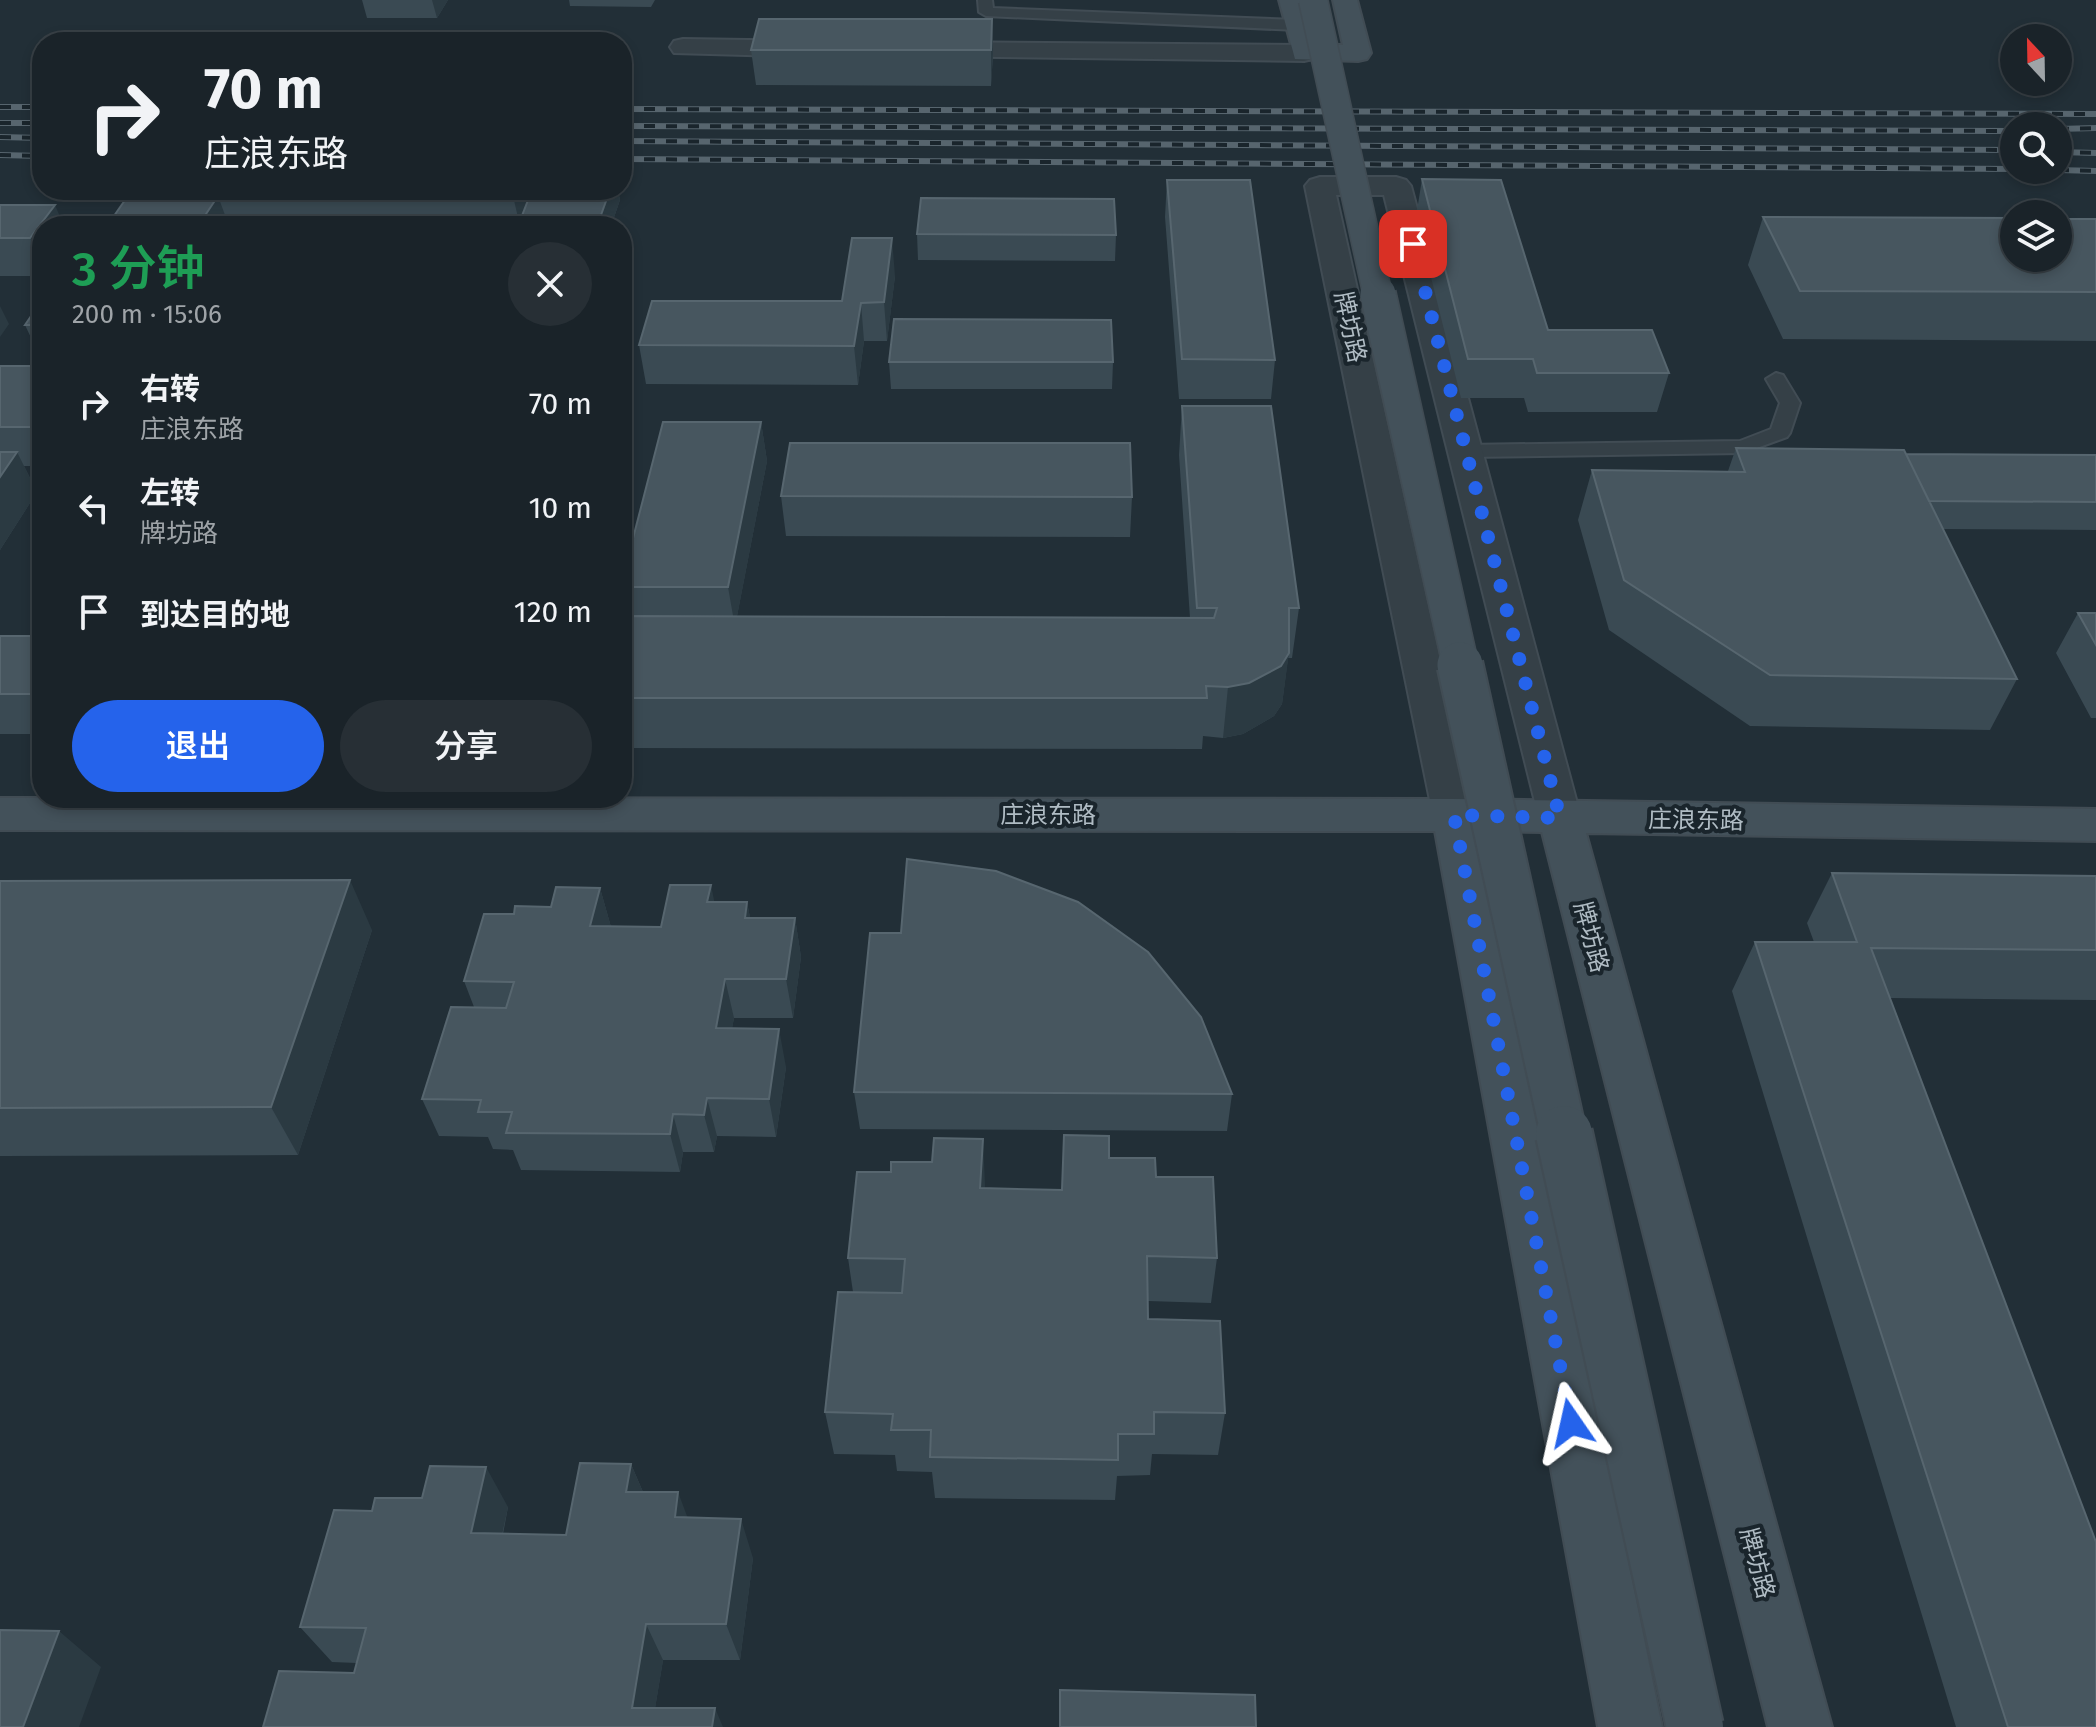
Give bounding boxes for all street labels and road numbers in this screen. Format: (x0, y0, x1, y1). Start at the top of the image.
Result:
street label: 牌坊路 (1329, 289, 1371, 365)
street label: 庄浪东路 (1000, 801, 1096, 829)
street label: 庄浪东路 (1648, 805, 1744, 835)
street label: 牌坊路 (1568, 899, 1614, 975)
street label: 牌坊路 (1734, 1525, 1780, 1601)

